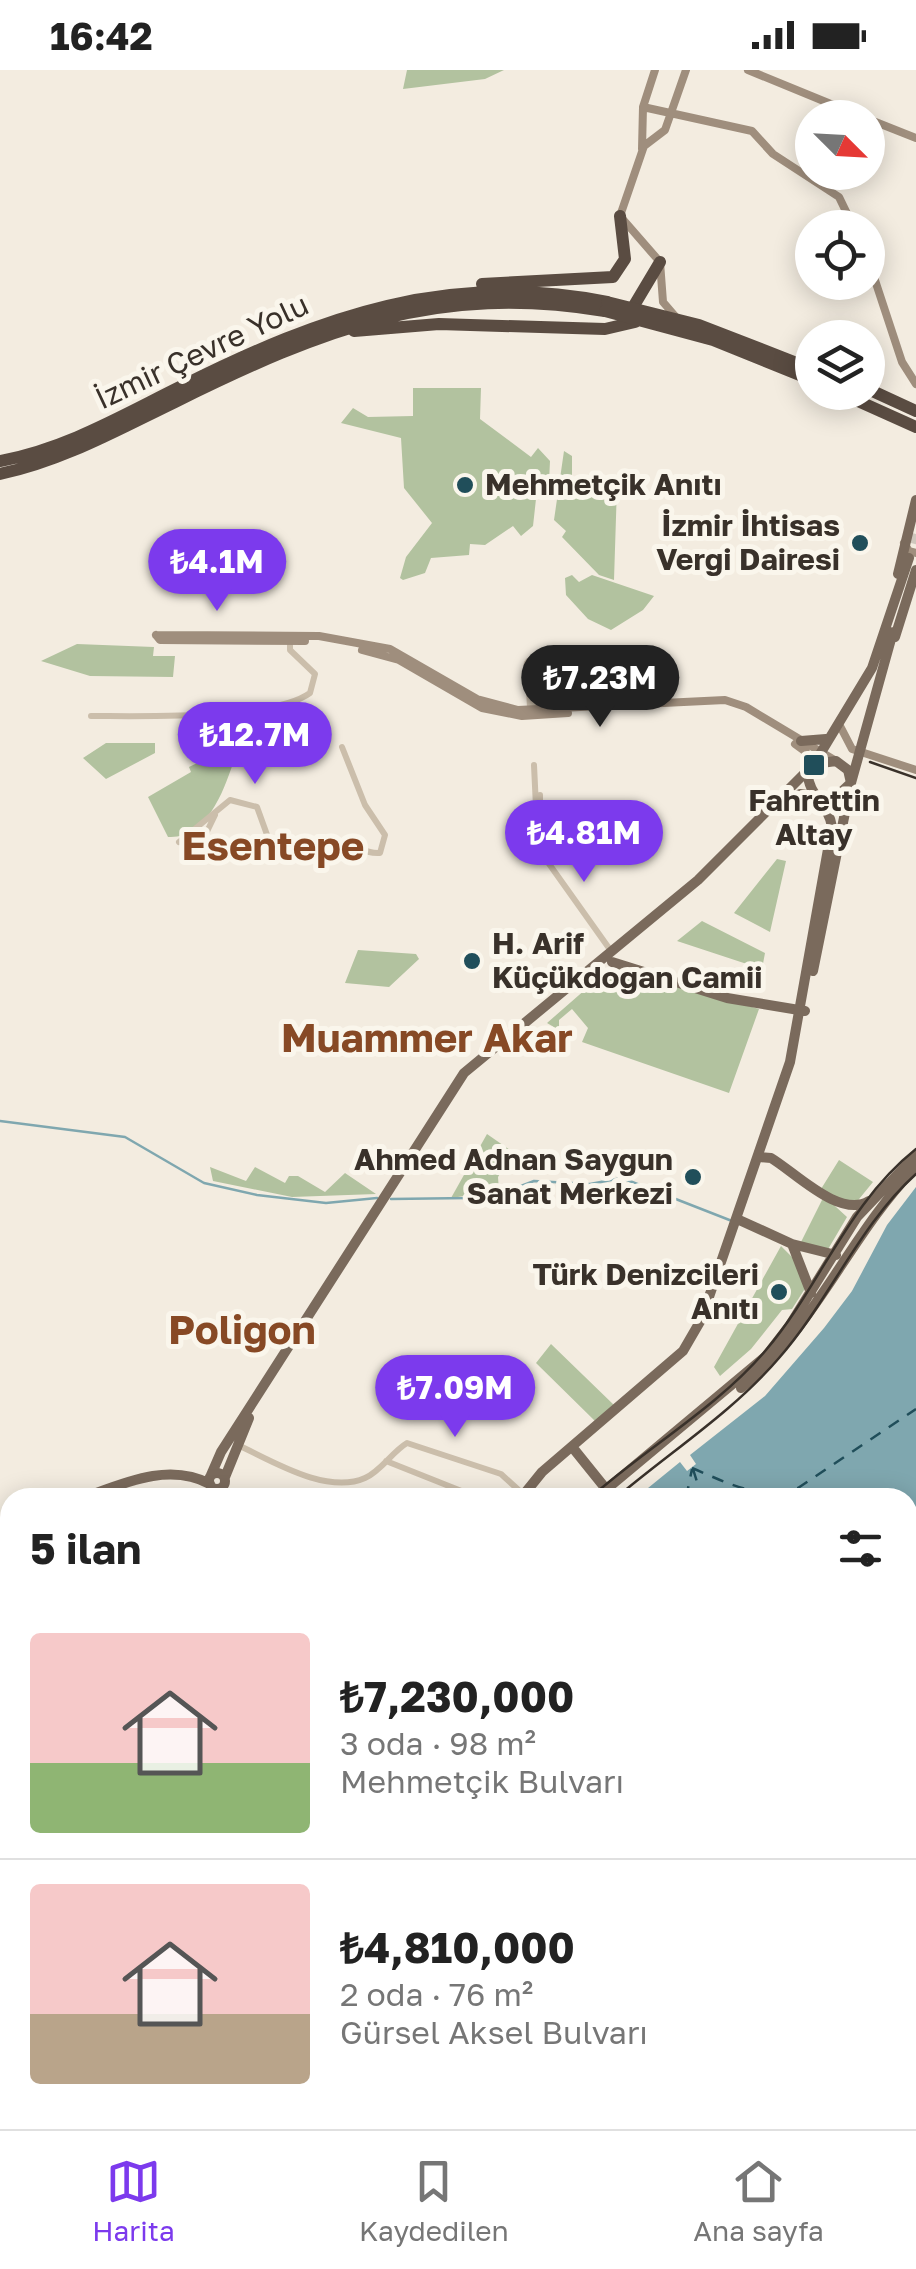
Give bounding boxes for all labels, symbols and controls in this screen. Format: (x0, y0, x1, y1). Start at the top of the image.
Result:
text: 16:42 (50, 13, 153, 58)
north arrow (795, 100, 885, 190)
map controls (795, 100, 885, 410)
button: locate (795, 210, 885, 300)
street label: İzmir Çevre Yolu (89, 286, 314, 416)
button: layers (795, 320, 885, 410)
place label: Mehmetçik Anıtı (485, 466, 722, 502)
marker: Mehmetçik Anıtı (454, 474, 476, 496)
place label: İzmir İhtisas Vergi Dairesi (656, 507, 840, 577)
pin: ₺4.1M (147, 529, 287, 614)
marker: İzmir İhtisas Vergi Dairesi (849, 532, 871, 554)
text: ₺4.1M (170, 542, 264, 580)
pin: ₺7.23M (519, 645, 681, 730)
text: ₺7.23M (543, 658, 657, 696)
pin: ₺12.7M (174, 702, 336, 787)
text: ₺12.7M (200, 715, 310, 753)
marker: Fahrettin Altay (801, 752, 827, 778)
place label: Fahrettin Altay (748, 782, 880, 852)
pin: ₺4.81M (503, 800, 665, 885)
text: ₺4.81M (527, 813, 641, 851)
district label: Esentepe (182, 821, 364, 869)
place label: H. Arif Küçükdoğan Camii (492, 925, 762, 995)
marker: H. Arif Küçükdoğan Camii (461, 950, 483, 972)
district label: Muammer Akar (281, 1013, 573, 1061)
place label: Ahmed Adnan Saygun Sanat Merkezi (354, 1141, 673, 1211)
marker: Ahmed Adnan Saygun Sanat Merkezi (682, 1166, 704, 1188)
place label: Türk Denizcileri Anıtı (533, 1256, 759, 1326)
marker: Türk Denizcileri Anıtı (768, 1281, 790, 1303)
district label: Poligon (168, 1305, 316, 1353)
pin: ₺7.09M (374, 1355, 536, 1440)
text: ₺7.09M (397, 1368, 513, 1406)
icon: filters (833, 1521, 888, 1576)
text: 5 ilan (30, 1523, 141, 1573)
text: ₺7,230,000 (340, 1671, 574, 1721)
icon: home (110, 1673, 230, 1793)
text: 3 oda · 98 m² (340, 1724, 536, 1762)
text: Mehmetçik Bulvarı (340, 1762, 624, 1800)
text: ₺4,810,000 (340, 1922, 575, 1972)
icon: home (110, 1924, 230, 2044)
text: 2 oda · 76 m² (340, 1975, 533, 2013)
text: Gürsel Aksel Bulvarı (340, 2013, 648, 2051)
tab: Harita (92, 2154, 175, 2247)
tab: Kaydedilen (359, 2154, 509, 2247)
tab: Ana sayfa (693, 2154, 824, 2247)

